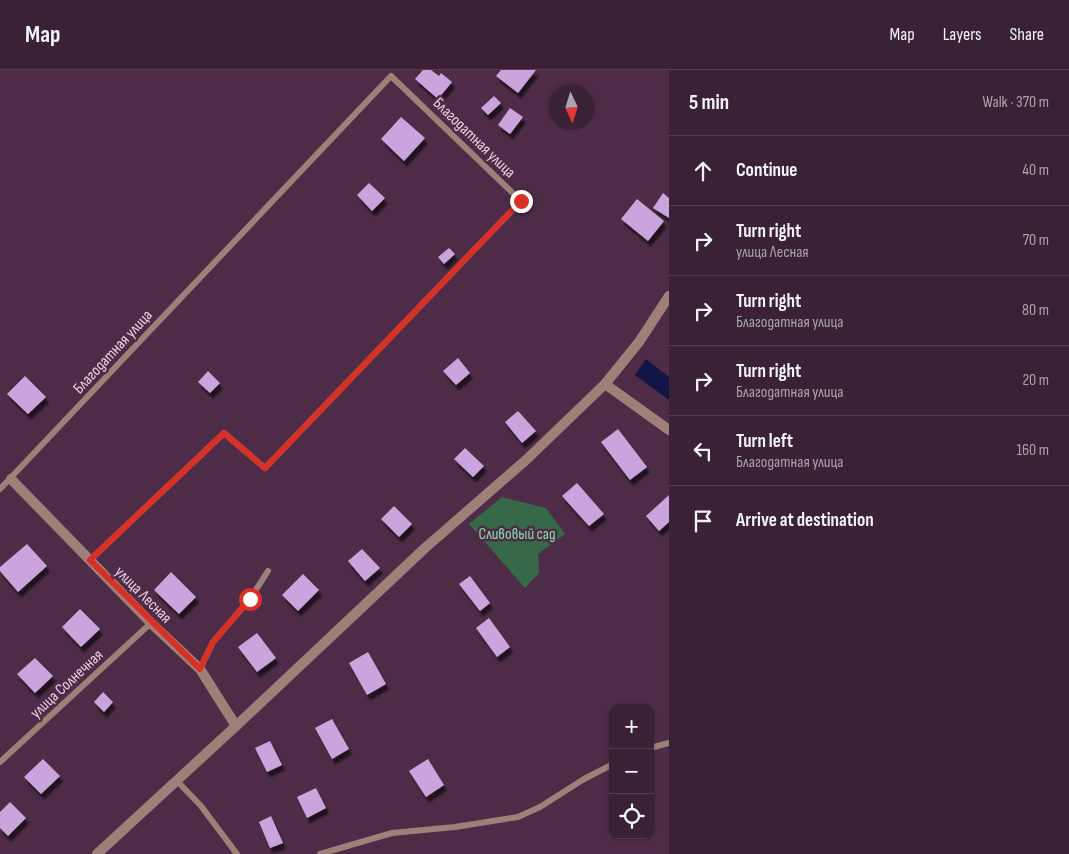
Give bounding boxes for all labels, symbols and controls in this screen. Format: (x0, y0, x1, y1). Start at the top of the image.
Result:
text: Map (25, 20, 60, 49)
text: Map (890, 24, 915, 45)
text: Layers (943, 24, 982, 45)
text: Share (1010, 24, 1044, 45)
north arrow (549, 85, 594, 130)
text: 5 min (689, 90, 729, 115)
text: Walk · 370 m (982, 93, 1049, 112)
street label: Благодатная улица (429, 94, 519, 182)
icon: ahead (689, 157, 717, 185)
text: Continue (736, 159, 797, 182)
text: 40 m (1022, 161, 1049, 180)
route end (510, 190, 533, 213)
text: Turn right (736, 220, 801, 243)
icon: right (689, 227, 717, 255)
text: 70 m (1023, 231, 1049, 250)
text: улица Лесная (736, 243, 809, 262)
text: Turn right (736, 290, 801, 313)
icon: right (689, 297, 717, 325)
text: 80 m (1022, 301, 1049, 320)
street label: Благодатная улица (70, 306, 157, 398)
text: Благодатная улица (736, 313, 843, 332)
text: Turn right (736, 360, 801, 383)
icon: right (689, 367, 717, 395)
text: 20 m (1022, 371, 1049, 390)
text: Благодатная улица (736, 383, 843, 402)
text: Turn left (736, 430, 793, 453)
icon: left (689, 437, 717, 465)
text: 160 m (1016, 441, 1049, 460)
text: Благодатная улица (736, 453, 843, 472)
icon: arrive (689, 507, 717, 535)
text: Arrive at destination (736, 509, 874, 532)
park label: Сливовый сад (478, 525, 556, 544)
street label: улица Лесная (111, 563, 175, 627)
route start (239, 588, 262, 611)
street label: улица Солнечная (27, 646, 107, 723)
map controls (609, 704, 654, 839)
button: + (609, 704, 654, 749)
button: − (609, 749, 654, 794)
button: locate (609, 794, 654, 839)

